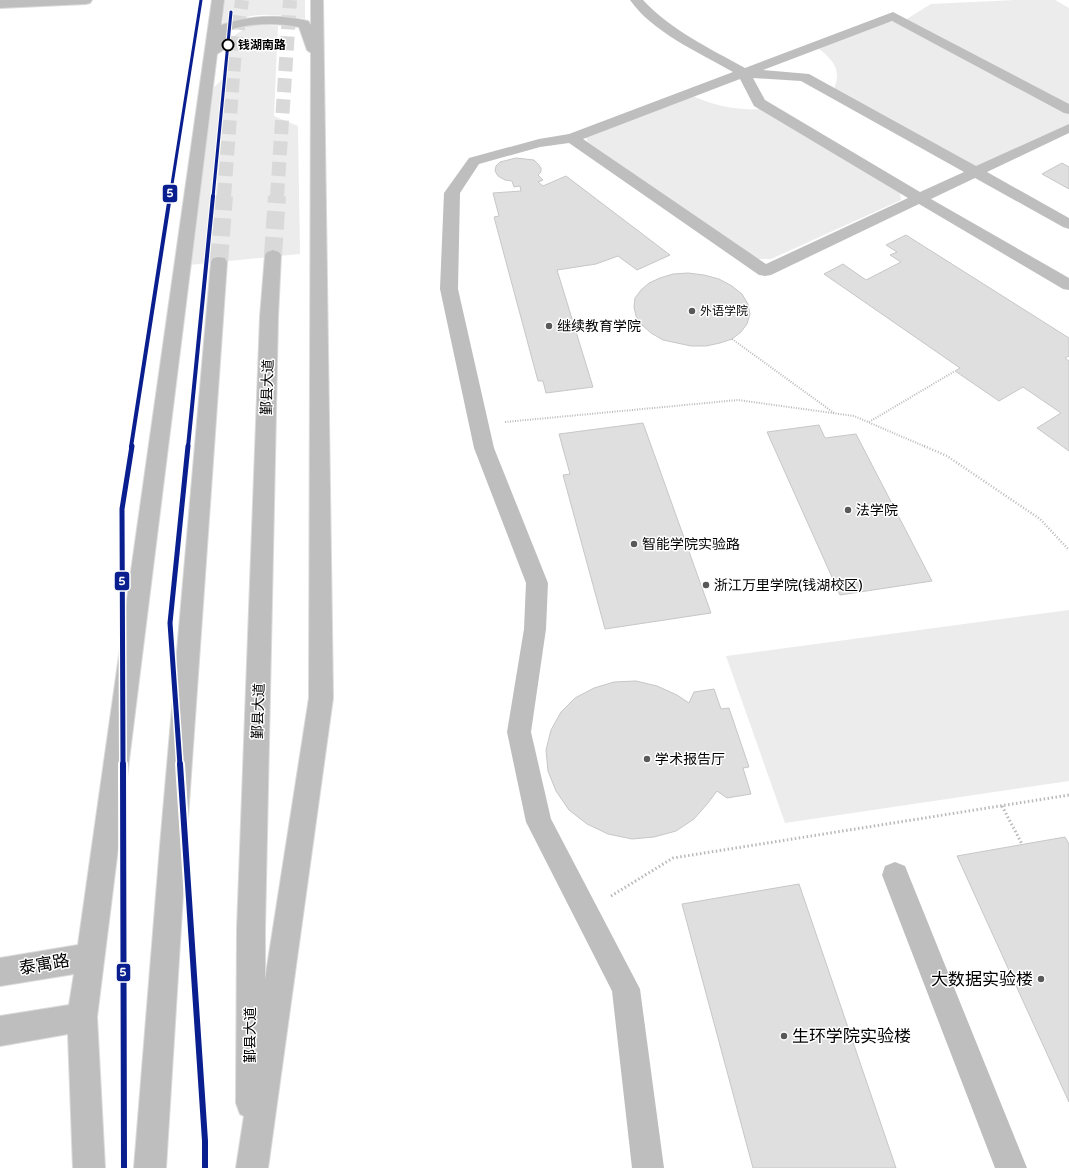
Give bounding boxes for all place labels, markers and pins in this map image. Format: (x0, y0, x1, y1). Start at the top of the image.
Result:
marker: 钱湖南路 (221, 38, 235, 52)
place label: 钱湖南路 (238, 38, 286, 52)
place label: 外语学院 (700, 304, 748, 318)
marker: 外语学院 (687, 306, 697, 316)
place label: 继续教育学院 (557, 318, 641, 335)
marker: 继续教育学院 (544, 321, 554, 331)
place label: 法学院 (856, 502, 898, 519)
marker: 法学院 (843, 505, 853, 515)
place label: 智能学院实验路 (642, 536, 740, 553)
marker: 智能学院实验路 (629, 539, 639, 549)
place label: 浙江万里学院(钱湖校区) (714, 577, 863, 594)
marker: 浙江万里学院(钱湖校区) (701, 580, 711, 590)
place label: 学术报告厅 (655, 751, 725, 768)
marker: 学术报告厅 (642, 754, 652, 764)
place label: 大数据实验楼 (931, 969, 1033, 990)
marker: 大数据实验楼 (1036, 974, 1046, 984)
place label: 生环学院实验楼 (792, 1026, 911, 1047)
marker: 生环学院实验楼 (779, 1031, 789, 1041)

